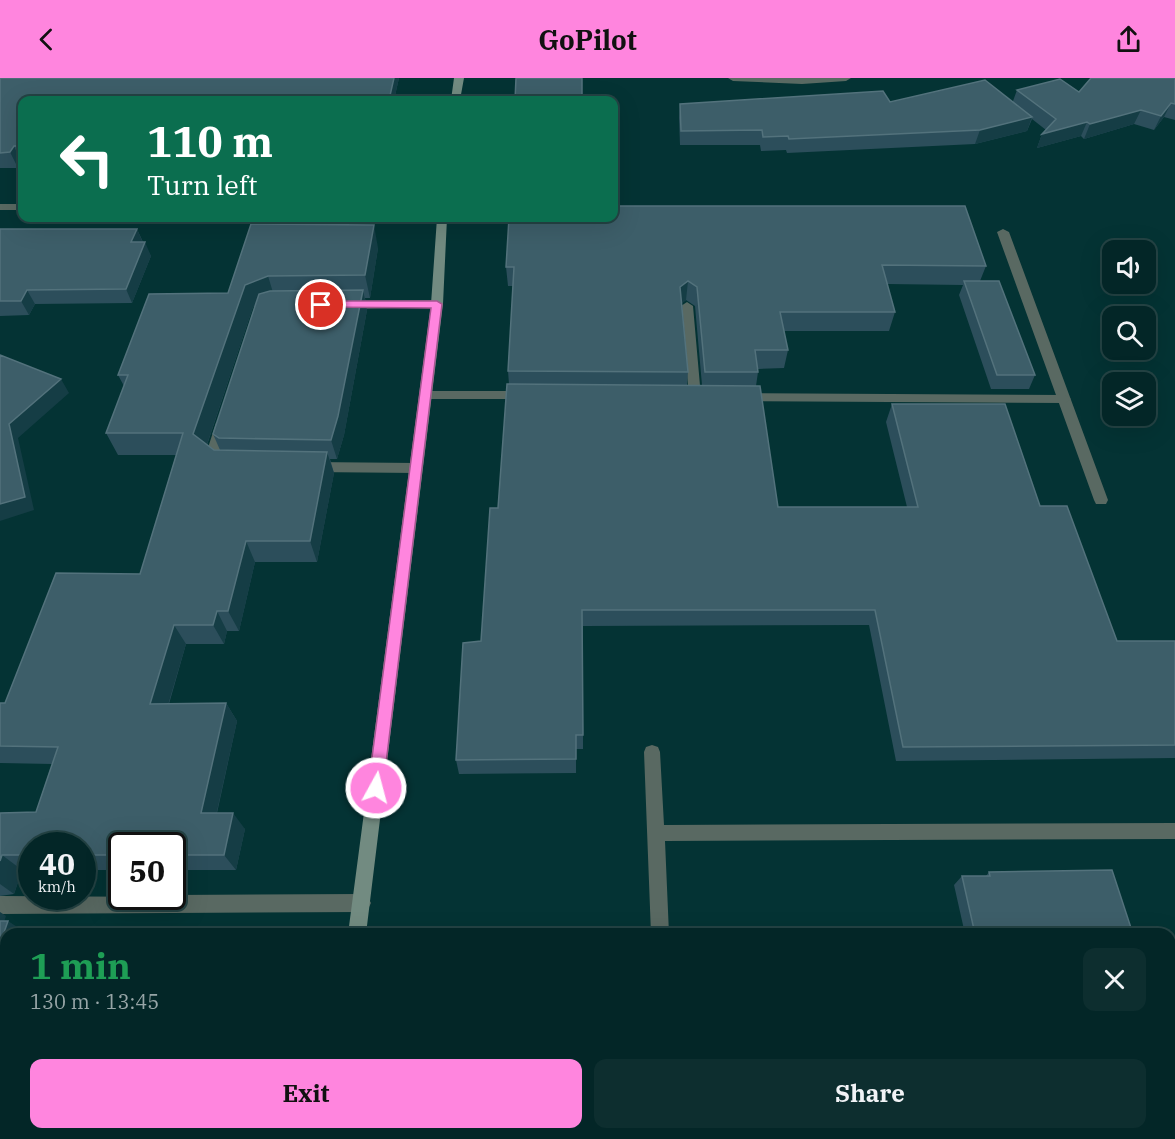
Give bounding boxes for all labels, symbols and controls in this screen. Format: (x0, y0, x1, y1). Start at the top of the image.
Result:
text: GoPilot (538, 22, 637, 57)
icon: back (30, 23, 63, 56)
icon: share (1112, 23, 1145, 56)
text: 110 m (147, 114, 273, 169)
icon: left (48, 120, 126, 198)
text: Turn left (147, 167, 258, 202)
map controls (1102, 240, 1156, 426)
button: sound (1102, 240, 1156, 294)
pin (295, 279, 346, 330)
icon: arrive (304, 288, 337, 321)
button: search (1102, 306, 1156, 360)
button: layers (1102, 372, 1156, 426)
position arrow (344, 756, 408, 820)
speed limit sign: 50 (108, 832, 186, 910)
text: 40 (39, 844, 75, 883)
text: km/h (38, 877, 76, 896)
text: 1 min (30, 942, 131, 989)
button: close (1083, 948, 1146, 1011)
text: 130 m · 13:45 (30, 988, 159, 1015)
button: Exit (30, 1059, 582, 1128)
button: Share (594, 1059, 1146, 1128)

